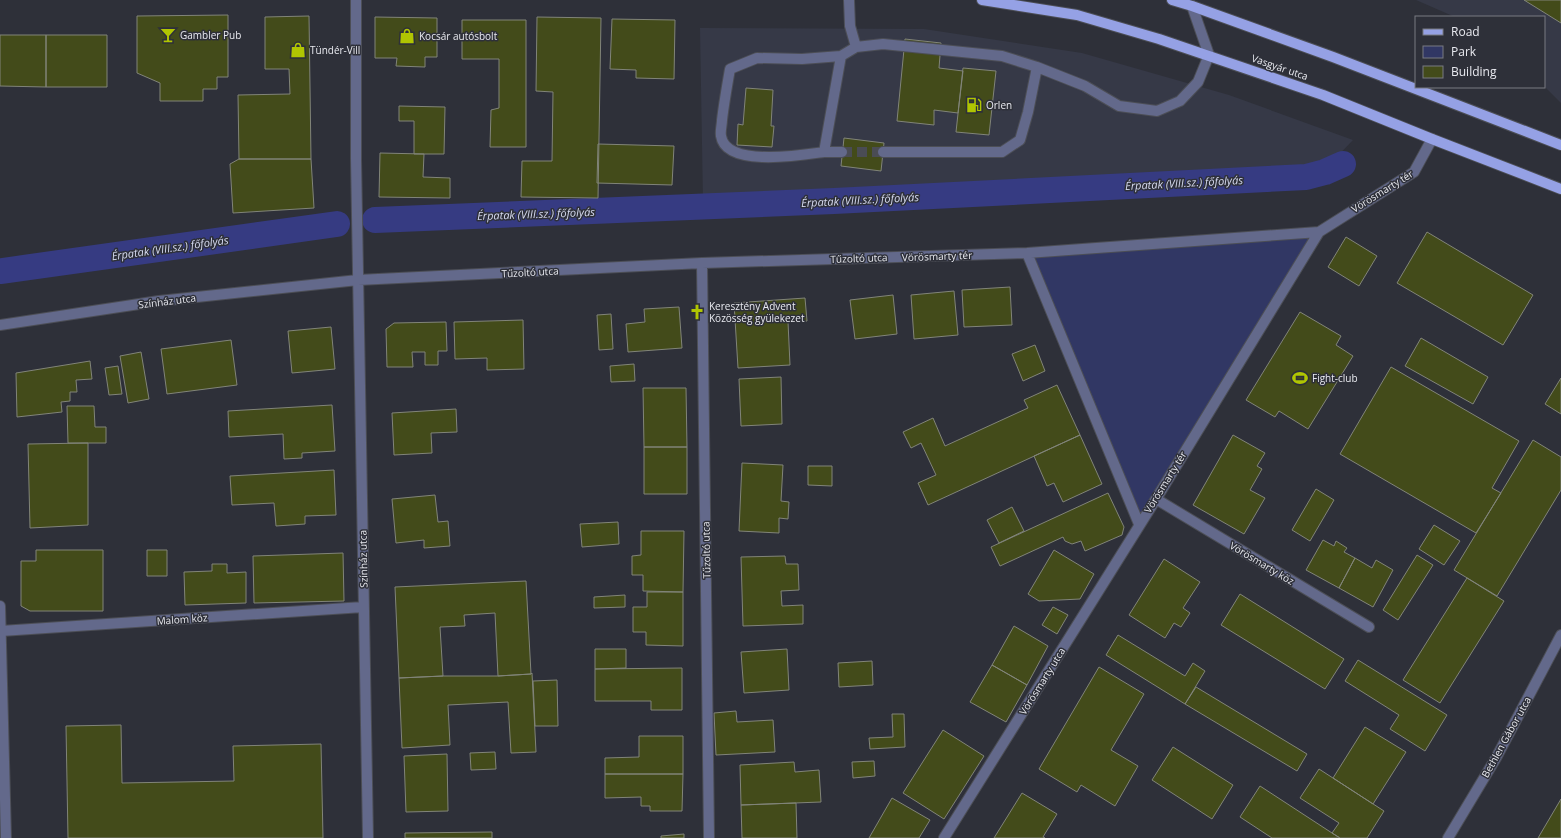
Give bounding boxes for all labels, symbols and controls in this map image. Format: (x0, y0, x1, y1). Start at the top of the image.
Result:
legend (1415, 16, 1545, 88)
text: Road (1451, 23, 1480, 40)
bar icon: Gambler Pub (159, 26, 177, 44)
shop icon: Kocsár autósbolt (398, 27, 416, 45)
place label: Gambler Pub (180, 28, 241, 42)
place label: Kocsár autósbolt (419, 29, 498, 43)
shop icon: Tündér-Vill (289, 41, 307, 59)
place label: Tündér-Vill (310, 43, 360, 57)
text: Park (1451, 43, 1477, 60)
street label: Vasgyár utca (1250, 51, 1310, 83)
text: Building (1451, 63, 1497, 80)
fuel station icon: Orlen (965, 96, 983, 114)
place label: Orlen (986, 98, 1012, 112)
street label: Vörösmarty tér (1349, 166, 1415, 216)
water label: Érpatak (VIII.sz.) főfolyás (1125, 172, 1244, 193)
water label: Érpatak (VIII.sz.) főfolyás (801, 189, 920, 210)
water label: Érpatak (VIII.sz.) főfolyás (477, 204, 595, 223)
water label: Érpatak (VIII.sz.) főfolyás (110, 232, 230, 263)
street label: Vörösmarty tér (902, 248, 972, 264)
street label: Tűzoltó utca (830, 250, 888, 266)
street label: Tűzoltó utca (501, 264, 559, 280)
street label: Színház utca (137, 291, 197, 311)
place label: Keresztény Advent Közösség gyülekezet (709, 299, 805, 325)
church icon: Keresztény Advent Közösség gyülekezet (688, 303, 706, 321)
sports icon: Fight-club (1291, 369, 1309, 387)
place label: Fight-club (1312, 371, 1358, 385)
street label: Vörösmarty tér (1140, 449, 1190, 515)
street label: Tűzoltó utca (699, 521, 713, 579)
street label: Színház utca (355, 530, 371, 588)
street label: Vörösmarty köz (1227, 538, 1297, 588)
street label: Malom köz (156, 610, 208, 628)
street label: Vörösmarty utca (1016, 645, 1068, 717)
street label: Bethlen Gábor utca (1478, 694, 1534, 780)

